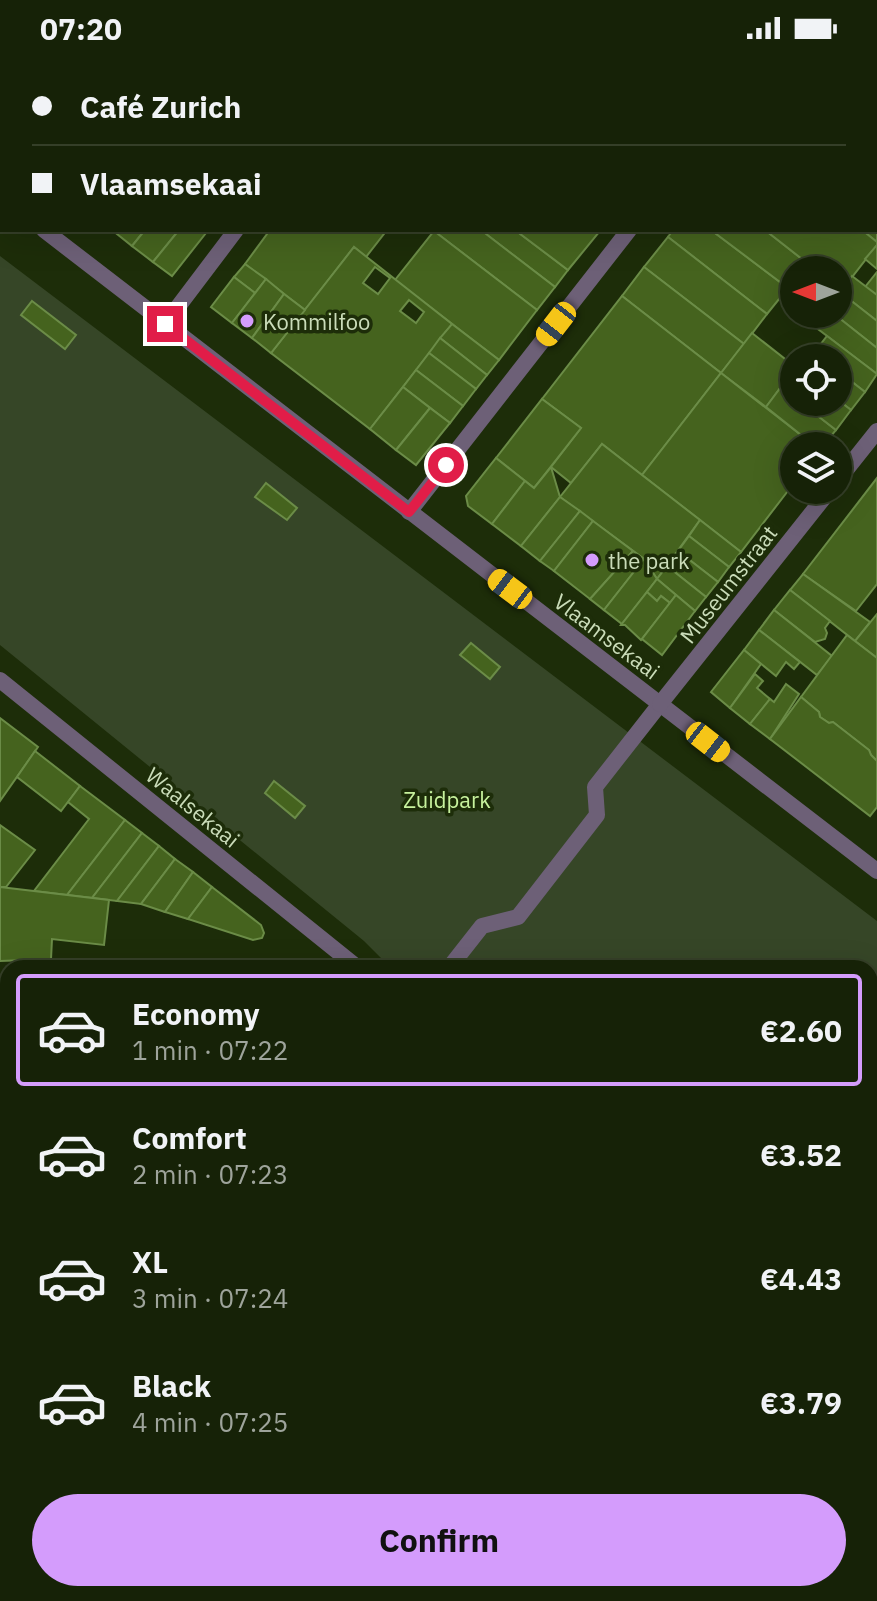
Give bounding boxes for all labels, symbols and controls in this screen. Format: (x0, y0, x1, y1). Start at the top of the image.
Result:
text: 07:20 (40, 9, 122, 48)
text: Café Zurich (80, 87, 241, 126)
text: Vlaamsekaai (80, 164, 262, 203)
north arrow (780, 256, 852, 328)
map controls (780, 256, 852, 504)
car (532, 298, 580, 350)
route end (147, 306, 183, 342)
place label: Kommilfoo (263, 307, 370, 336)
marker: Kommilfoo (238, 312, 256, 330)
button: locate (780, 344, 852, 416)
button: layers (780, 432, 852, 504)
route start (428, 447, 464, 483)
street label: Museumstraat (673, 519, 783, 649)
place label: the park (608, 546, 690, 575)
marker: the park (583, 551, 601, 569)
car (484, 565, 536, 613)
street label: Vlaamsekaai (548, 587, 666, 685)
car (682, 718, 734, 766)
street label: Waalsekaai (140, 760, 246, 854)
park label: Zuidpark (403, 785, 491, 814)
icon: car (36, 994, 108, 1066)
text: Economy (132, 994, 260, 1033)
text: €2.60 (760, 1011, 842, 1050)
text: 1 min · 07:22 (132, 1033, 288, 1067)
icon: car (36, 1118, 108, 1190)
text: Comfort (132, 1118, 247, 1157)
text: €3.52 (760, 1135, 842, 1174)
text: 2 min · 07:23 (132, 1157, 288, 1191)
icon: car (36, 1242, 108, 1314)
text: XL (132, 1242, 168, 1281)
text: €4.43 (760, 1259, 842, 1298)
text: 3 min · 07:24 (132, 1281, 288, 1315)
icon: car (36, 1366, 108, 1438)
text: Black (132, 1366, 211, 1405)
text: €3.79 (760, 1383, 842, 1422)
text: 4 min · 07:25 (132, 1405, 288, 1439)
button: Confirm (32, 1494, 846, 1586)

